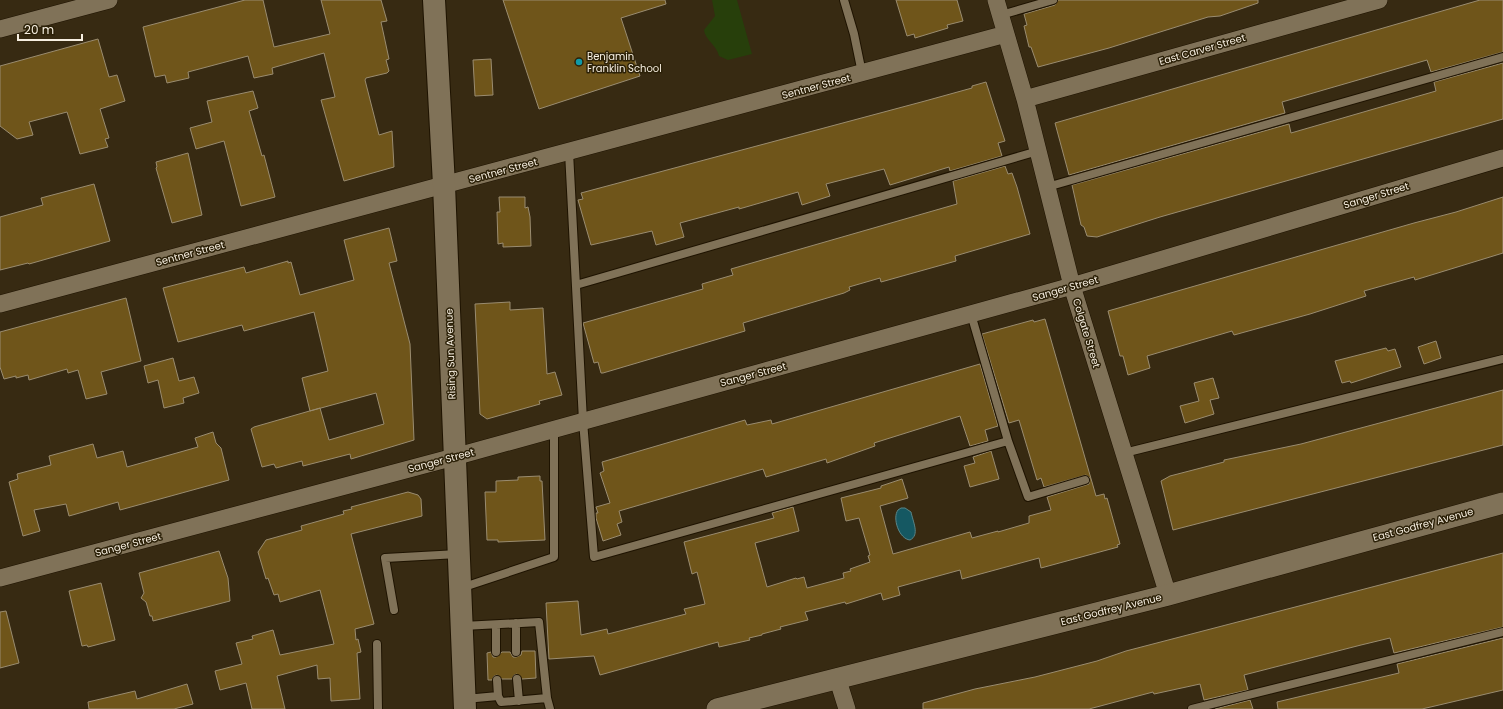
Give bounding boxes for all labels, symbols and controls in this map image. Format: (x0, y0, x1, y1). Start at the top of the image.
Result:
scale bar (18, 16, 82, 42)
text: 20 m (24, 21, 54, 38)
street label: East Carver Street (1157, 30, 1247, 69)
place label: Benjamin Franklin School (587, 49, 662, 76)
marker: Benjamin Franklin School (574, 57, 584, 67)
street label: Sentner Street (780, 70, 852, 103)
street label: Sentner Street (467, 154, 539, 187)
street label: Sanger Street (1342, 178, 1411, 213)
street label: Sentner Street (154, 237, 226, 270)
street label: Sanger Street (1031, 272, 1100, 305)
street label: Colgate Street (1069, 297, 1104, 370)
street label: Rising Sun Avenue (441, 308, 460, 400)
street label: Sanger Street (719, 358, 788, 390)
street label: Sanger Street (407, 444, 476, 476)
street label: East Godfrey Avenue (1371, 504, 1475, 545)
street label: Sanger Street (94, 528, 163, 560)
street label: East Godfrey Avenue (1059, 590, 1163, 629)

